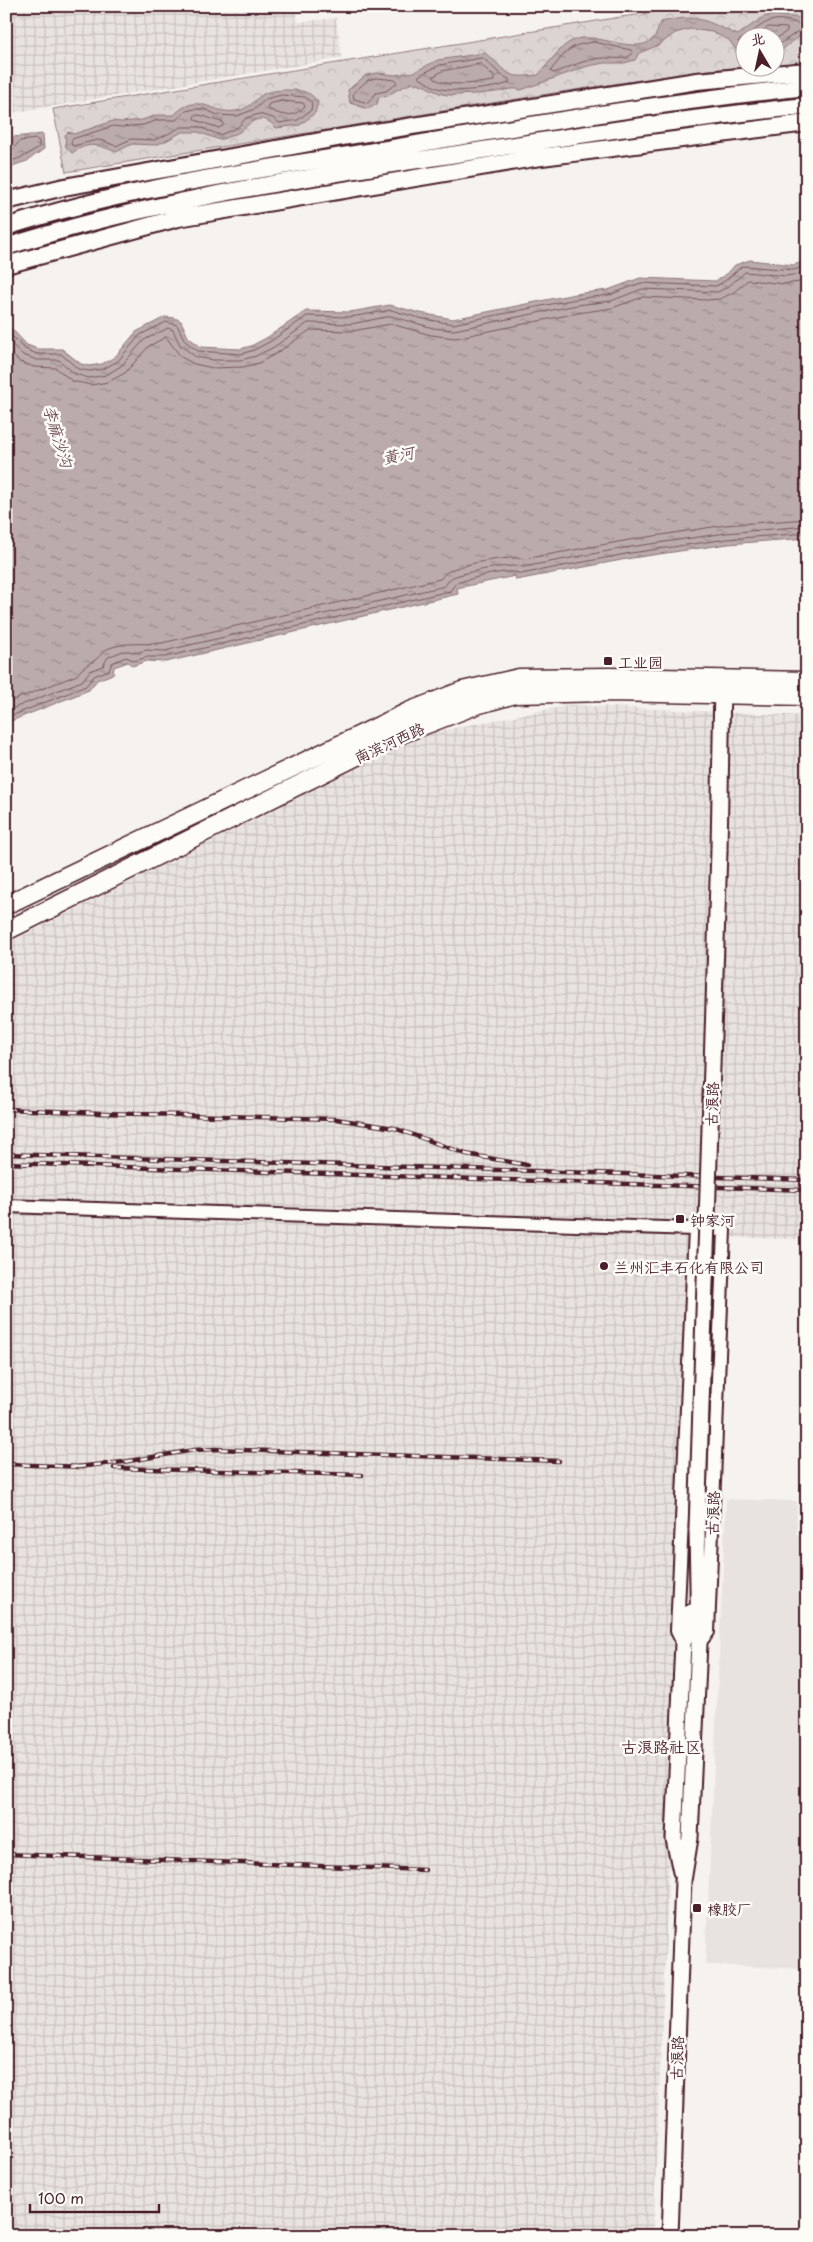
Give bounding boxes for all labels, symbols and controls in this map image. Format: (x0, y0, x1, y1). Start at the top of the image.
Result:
text: 北 (749, 27, 766, 50)
north arrow (736, 28, 786, 78)
water label: 李麻沙沟 (38, 402, 80, 472)
water label: 黄河 (380, 439, 419, 469)
place label: 工业园 (618, 650, 663, 673)
marker: 工业园 (602, 655, 614, 667)
street label: 南滨河西路 (350, 716, 428, 768)
street label: 古浪路 (699, 1081, 723, 1127)
place label: 钟家河 (690, 1208, 735, 1231)
marker: 钟家河 (674, 1213, 686, 1225)
place label: 兰州汇丰石化有限公司 (614, 1255, 764, 1278)
marker: 兰州汇丰石化有限公司 (598, 1260, 610, 1272)
street label: 古浪路 (700, 1490, 724, 1536)
district label: 古浪路社区 (621, 1734, 701, 1758)
place label: 橡胶厂 (707, 1897, 752, 1920)
marker: 橡胶厂 (691, 1902, 703, 1914)
street label: 古浪路 (664, 2035, 688, 2081)
scale bar (30, 2182, 159, 2214)
text: 100 m (38, 2186, 84, 2209)

